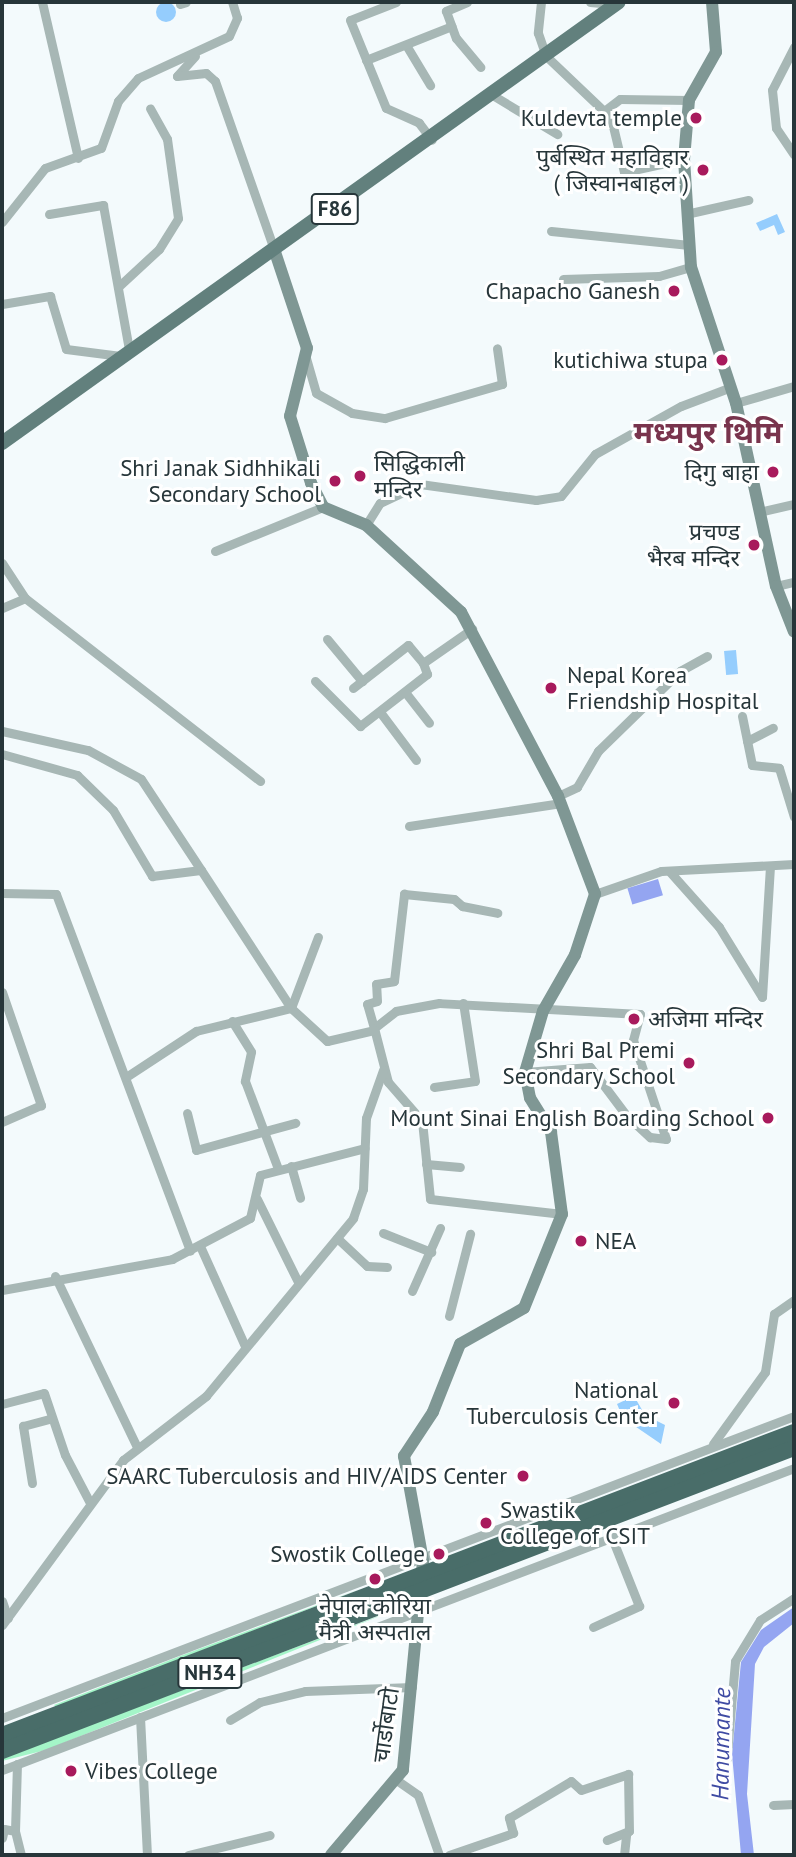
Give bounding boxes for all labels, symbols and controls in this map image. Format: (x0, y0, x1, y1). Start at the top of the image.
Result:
place label: Kuldevta temple (521, 104, 682, 132)
marker: Kuldevta temple (688, 110, 704, 126)
place label: पुर्बस्थित महाविहार ( जिस्वानबाहल ) (536, 143, 689, 197)
marker: पुर्बस्थित महाविहार ( जिस्वानबाहल ) (695, 162, 711, 178)
road number: F86 (310, 192, 360, 227)
place label: Chapacho Ganesh (486, 277, 660, 305)
marker: Chapacho Ganesh (666, 283, 682, 299)
place label: kutichiwa stupa (553, 346, 708, 374)
marker: kutichiwa stupa (714, 352, 730, 368)
district label: मध्यपुर थिमि (634, 414, 782, 450)
place label: सिद्धिकाली मन्दिर (374, 449, 465, 503)
place label: Shri Janak Sidhhikali Secondary School (119, 454, 321, 508)
place label: दिगु बाहा (684, 458, 759, 486)
marker: दिगु बाहा (765, 464, 781, 480)
marker: सिद्धिकाली मन्दिर (352, 468, 368, 484)
marker: Shri Janak Sidhhikali Secondary School (327, 473, 343, 489)
place label: प्रचण्ड भैरब मन्दिर (647, 518, 740, 572)
marker: प्रचण्ड भैरब मन्दिर (746, 537, 762, 553)
place label: Nepal Korea Friendship Hospital (567, 661, 759, 715)
marker: Nepal Korea Friendship Hospital (541, 678, 561, 698)
place label: अजिमा मन्दिर (648, 1005, 763, 1033)
marker: अजिमा मन्दिर (626, 1011, 642, 1027)
place label: Shri Bal Premi Secondary School (502, 1036, 675, 1090)
marker: Shri Bal Premi Secondary School (681, 1055, 697, 1071)
place label: Mount Sinai English Boarding School (390, 1104, 754, 1132)
marker: Mount Sinai English Boarding School (760, 1110, 776, 1126)
place label: NEA (595, 1227, 636, 1255)
marker: NEA (573, 1233, 589, 1249)
place label: National Tuberculosis Center (466, 1376, 658, 1430)
marker: National Tuberculosis Center (664, 1393, 684, 1413)
place label: SAARC Tuberculosis and HIV/AIDS Center (105, 1462, 507, 1490)
marker: SAARC Tuberculosis and HIV/AIDS Center (513, 1466, 533, 1486)
place label: Swastik College of CSIT (500, 1496, 650, 1550)
marker: Swastik College of CSIT (478, 1515, 494, 1531)
place label: Swostik College (269, 1540, 425, 1568)
marker: Swostik College (431, 1546, 447, 1562)
marker: नेपाल कोरिया मैत्री अस्पताल (365, 1569, 385, 1589)
place label: नेपाल कोरिया मैत्री अस्पताल (319, 1592, 431, 1646)
road number: NH34 (177, 1656, 243, 1690)
street label: चार्डोबाटो (367, 1686, 405, 1764)
water label: Hanumante (706, 1687, 736, 1801)
place label: Vibes College (85, 1757, 218, 1785)
marker: Vibes College (63, 1763, 79, 1779)

